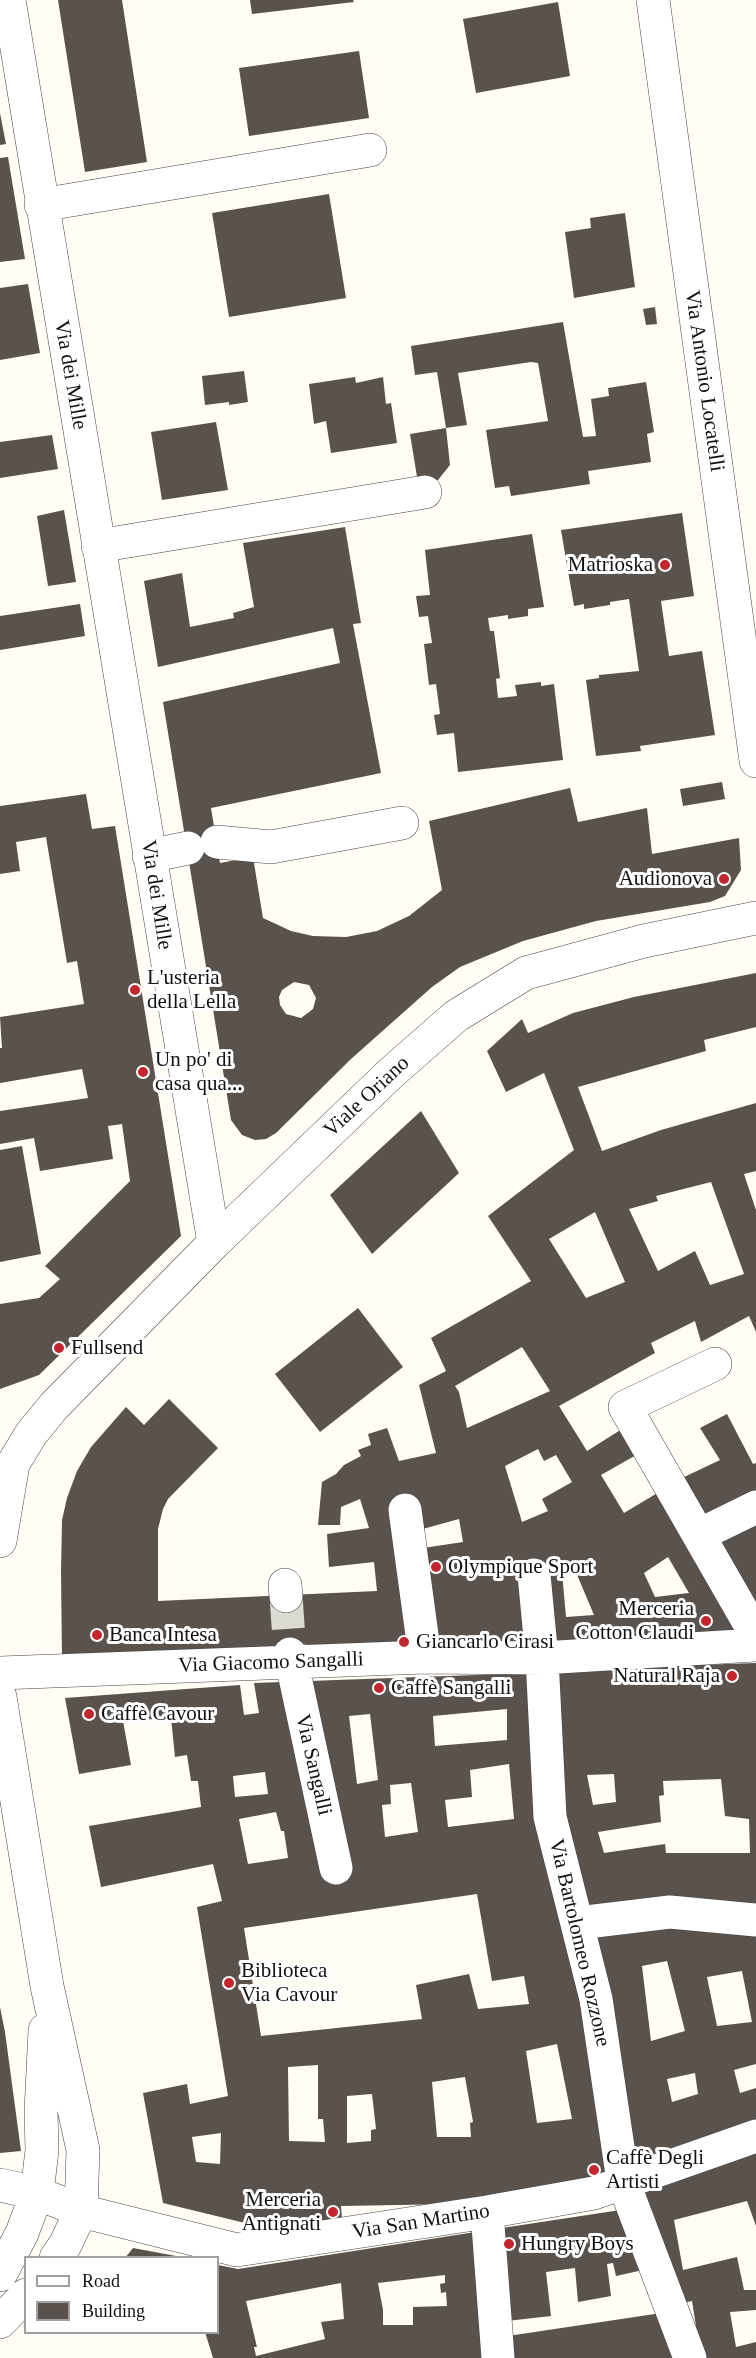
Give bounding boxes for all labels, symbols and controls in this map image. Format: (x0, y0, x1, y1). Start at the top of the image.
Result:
street label: Via Antonio Locatelli (679, 289, 729, 473)
street label: Via dei Mille (48, 318, 92, 432)
place label: Matrioska (568, 552, 653, 578)
marker: Matrioska (658, 558, 672, 572)
street label: Via dei Mille (135, 838, 177, 952)
place label: Audionova (619, 866, 712, 892)
marker: Audionova (717, 872, 731, 886)
place label: L'usteria della Lella (147, 965, 236, 1015)
marker: L'usteria della Lella (128, 983, 142, 997)
place label: Un po' di casa qua... (155, 1047, 242, 1097)
street label: Viale Oriano (319, 1051, 415, 1143)
marker: Un po' di casa qua... (136, 1065, 150, 1079)
place label: Fullsend (71, 1335, 143, 1361)
marker: Fullsend (52, 1341, 66, 1355)
place label: Olympique Sport (448, 1554, 593, 1580)
marker: Olympique Sport (429, 1560, 443, 1574)
place label: Merceria Cotton Claudi (576, 1596, 694, 1646)
marker: Merceria Cotton Claudi (699, 1614, 713, 1628)
place label: Banca Intesa (109, 1622, 217, 1648)
marker: Banca Intesa (90, 1628, 104, 1642)
place label: Giancarlo Cirasi (416, 1629, 554, 1655)
marker: Giancarlo Cirasi (397, 1635, 411, 1649)
street label: Via Giacomo Sangalli (178, 1647, 364, 1679)
place label: Natural Raja (613, 1663, 720, 1689)
marker: Natural Raja (725, 1669, 739, 1683)
place label: Caffè Sangalli (391, 1675, 511, 1701)
marker: Caffè Sangalli (372, 1681, 386, 1695)
place label: Caffè Cavour (101, 1701, 214, 1727)
marker: Caffè Cavour (82, 1707, 96, 1721)
street label: Via Sangalli (289, 1712, 337, 1818)
street label: Via Bartolomeo Rozzone (543, 1837, 615, 2049)
place label: Biblioteca Via Cavour (241, 1958, 337, 2008)
marker: Biblioteca Via Cavour (222, 1976, 236, 1990)
place label: Caffè Degli Artisti (606, 2145, 704, 2195)
marker: Caffè Degli Artisti (587, 2163, 601, 2177)
place label: Merceria Antignati (242, 2187, 321, 2237)
street label: Via San Martino (351, 2199, 491, 2245)
marker: Merceria Antignati (326, 2205, 340, 2219)
place label: Hungry Boys (521, 2231, 634, 2257)
marker: Hungry Boys (502, 2237, 516, 2251)
legend (24, 2256, 219, 2334)
text: Road (82, 2271, 120, 2291)
text: Building (82, 2301, 145, 2321)

